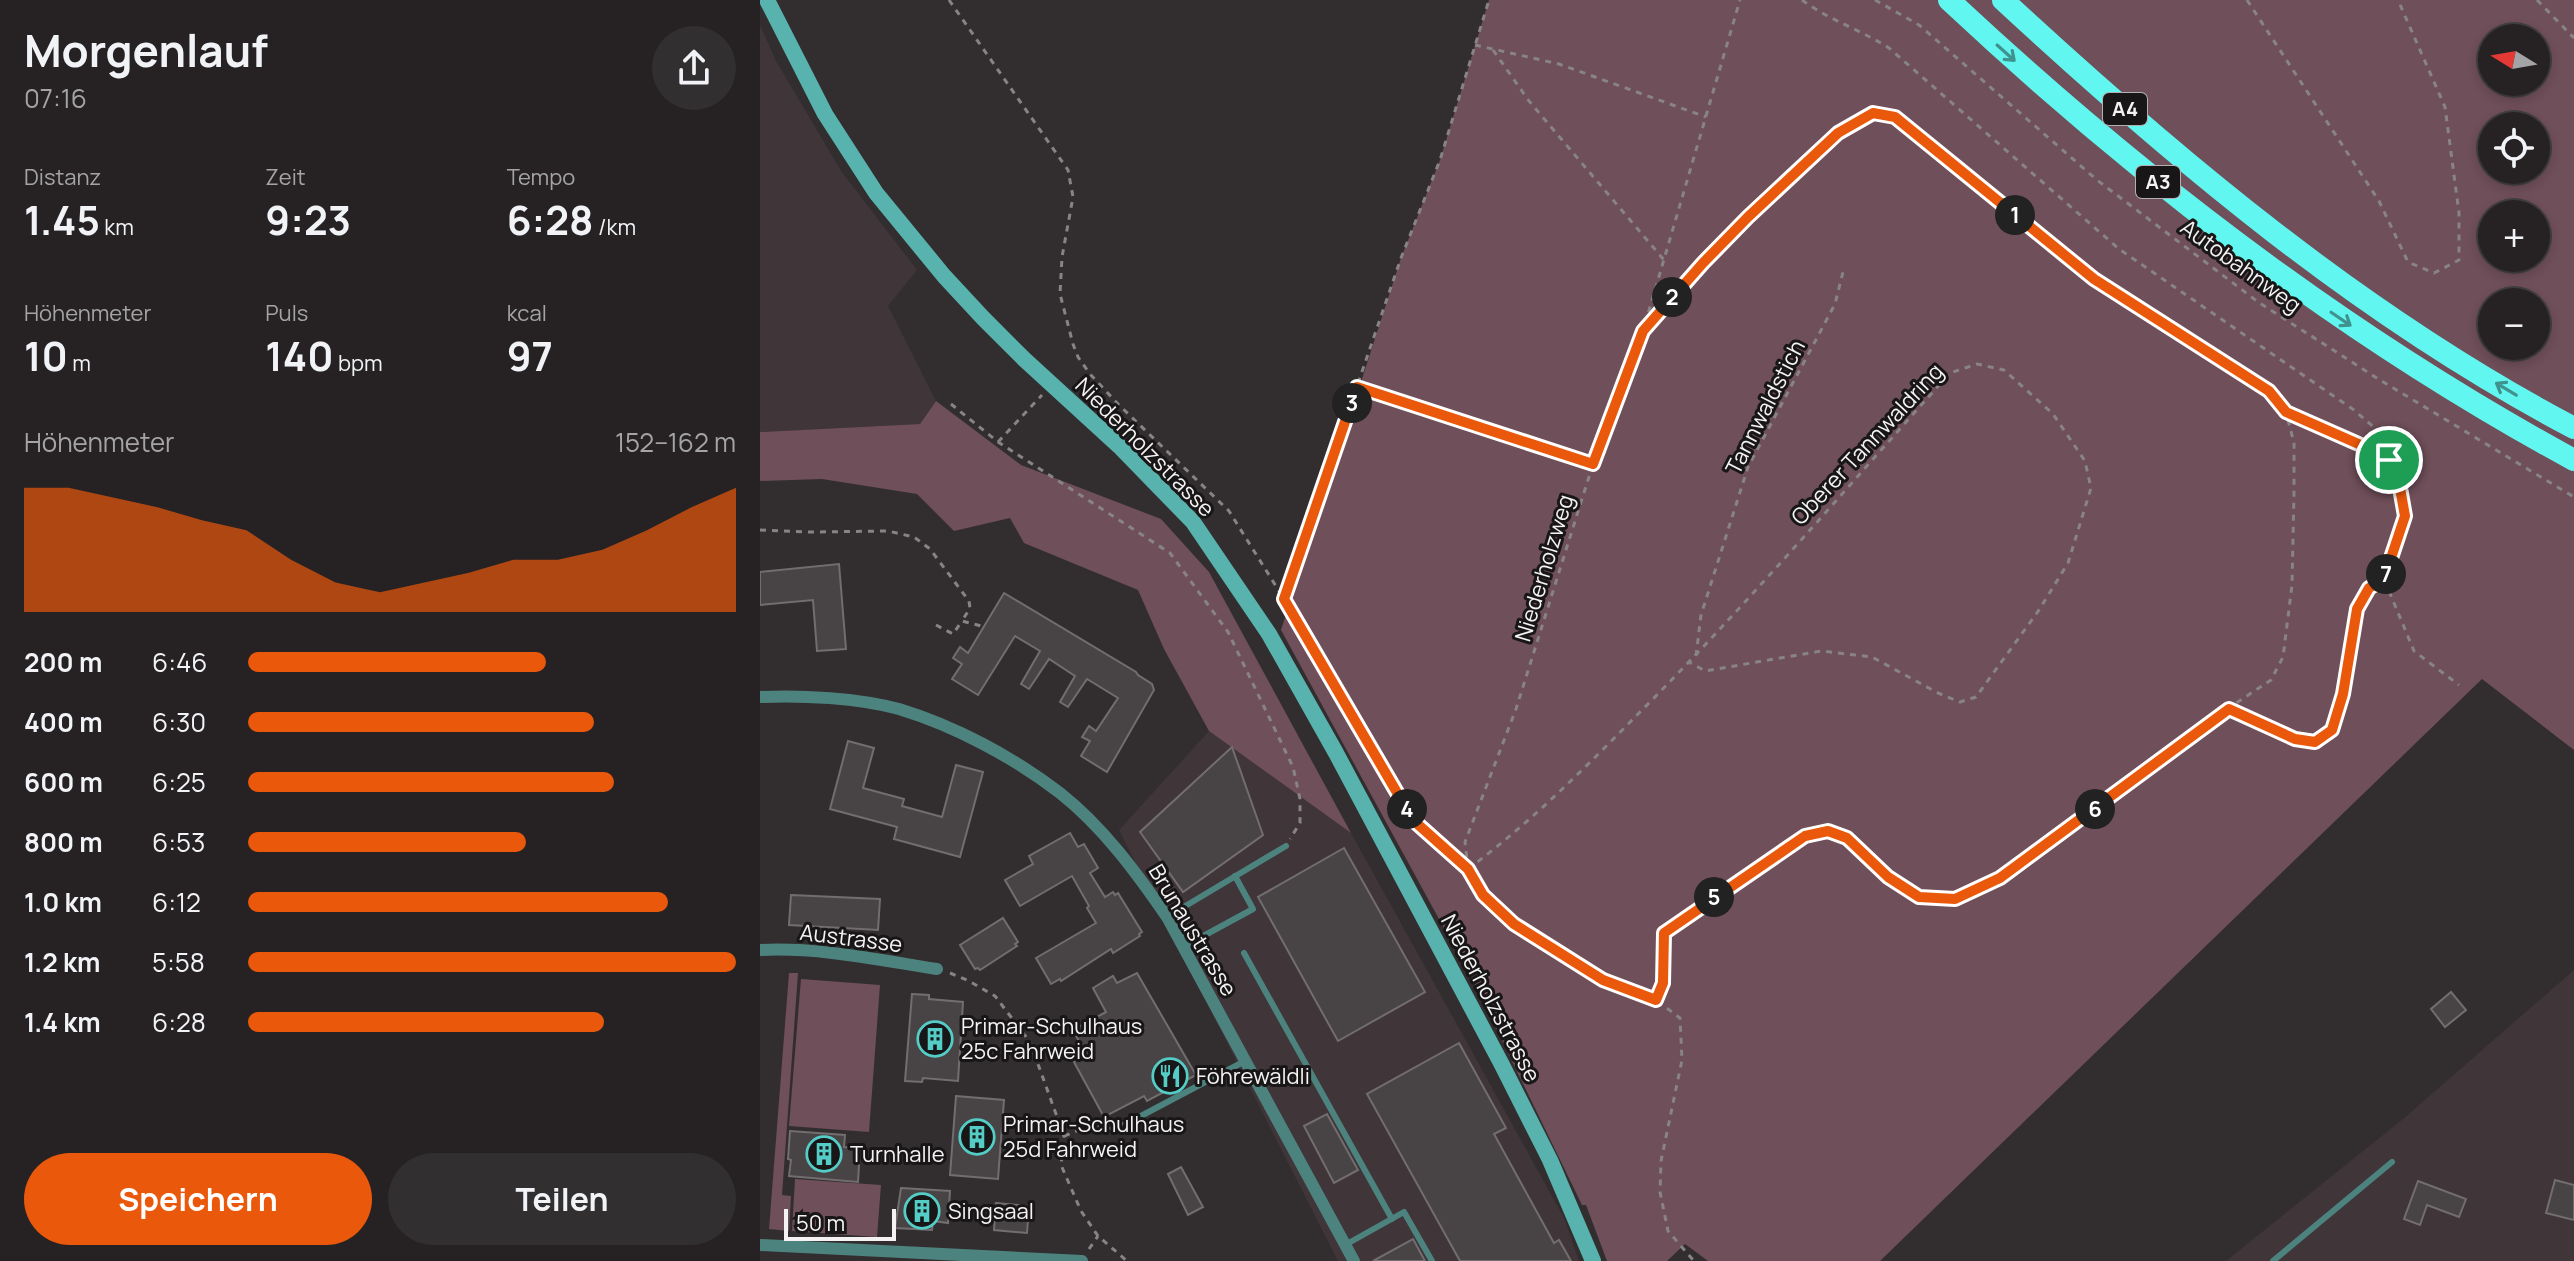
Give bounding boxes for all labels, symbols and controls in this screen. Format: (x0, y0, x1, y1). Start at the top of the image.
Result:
text: Morgenlauf (24, 20, 268, 80)
north arrow (2478, 24, 2550, 96)
map controls (2478, 24, 2550, 360)
button: share (652, 26, 736, 110)
one-way arrow (1996, 43, 2016, 61)
text: 07:16 (24, 80, 87, 116)
road number: A4 (2103, 93, 2147, 125)
button: locate (2478, 112, 2550, 184)
text: Distanz (24, 162, 101, 192)
text: Zeit (265, 162, 306, 192)
text: Tempo (507, 162, 575, 192)
road number: A3 (2136, 166, 2180, 198)
text: 1.45 (24, 192, 100, 247)
text: 9:23 (265, 192, 351, 247)
text: 6:28 (507, 192, 594, 247)
pin: 1 (1995, 195, 2035, 235)
text: 1 (2010, 200, 2020, 230)
button: + (2478, 200, 2550, 272)
text: km (100, 212, 134, 242)
text: /km (594, 212, 636, 242)
street label: Autobahnweg (2175, 212, 2307, 320)
pin: 2 (1652, 277, 1692, 317)
text: 2 (1665, 282, 1679, 312)
button: − (2478, 288, 2550, 360)
text: Höhenmeter (24, 298, 151, 328)
text: Puls (265, 298, 308, 328)
text: kcal (507, 298, 547, 328)
one-way arrow (2329, 311, 2352, 327)
text: 10 (24, 328, 68, 383)
text: 140 (265, 328, 334, 383)
text: 97 (507, 328, 553, 383)
street label: Tannwaldstich (1718, 335, 1812, 479)
text: m (68, 348, 91, 378)
text: bpm (334, 348, 383, 378)
street label: Oberer Tannwaldring (1784, 357, 1950, 531)
street label: Niederholzstrasse (1069, 371, 1221, 523)
one-way arrow (2495, 381, 2518, 397)
pin: 3 (1332, 383, 1372, 423)
text: 3 (1346, 388, 1358, 418)
text: Höhenmeter (24, 424, 175, 460)
text: 152–162 m (615, 424, 736, 460)
pin (2355, 426, 2423, 494)
icon: arrive (2367, 438, 2411, 482)
street label: Niederholzweg (1507, 491, 1581, 645)
pin: 7 (2366, 554, 2406, 594)
text: 7 (2380, 559, 2392, 589)
text: 200 m (24, 644, 102, 680)
text: 6:46 (152, 644, 207, 680)
text: 400 m (24, 704, 103, 740)
text: 6:30 (152, 704, 206, 740)
text: 600 m (24, 764, 103, 800)
text: 6:25 (152, 764, 206, 800)
pin: 4 (1387, 789, 1427, 829)
pin: 6 (2075, 789, 2115, 829)
text: 4 (1400, 794, 1414, 824)
text: 6 (2088, 794, 2102, 824)
text: 800 m (24, 824, 103, 860)
text: 6:53 (152, 824, 205, 860)
street label: Brunaustrasse (1142, 858, 1244, 1002)
pin: 5 (1694, 877, 1734, 917)
text: 5 (1708, 882, 1720, 912)
text: 1.0 km (24, 884, 102, 920)
text: 6:12 (152, 884, 201, 920)
street label: Niederholzstrasse (1434, 909, 1548, 1087)
street label: Austrasse (798, 917, 904, 959)
text: 1.2 km (24, 944, 100, 980)
text: 5:58 (152, 944, 205, 980)
text: 1.4 km (24, 1004, 101, 1040)
text: 6:28 (152, 1004, 206, 1040)
place label: Primar-Schulhaus 25c Fahrweid (961, 1011, 1142, 1066)
building icon: Primar-Schulhaus 25c Fahrweid (916, 1020, 954, 1058)
restaurant icon: Föhrewäldli (1151, 1057, 1189, 1095)
place label: Föhrewäldli (1196, 1061, 1310, 1091)
place label: Primar-Schulhaus 25d Fahrweid (1003, 1109, 1184, 1164)
building icon: Primar-Schulhaus 25d Fahrweid (958, 1118, 996, 1156)
building icon: Turnhalle (805, 1135, 843, 1173)
place label: Turnhalle (850, 1139, 945, 1169)
button: Speichern (24, 1153, 372, 1245)
button: Teilen (388, 1153, 736, 1245)
building icon: Singsaal (903, 1192, 941, 1230)
place label: Singsaal (948, 1196, 1034, 1226)
scale bar (784, 1205, 896, 1241)
text: 50 m (796, 1208, 845, 1238)

